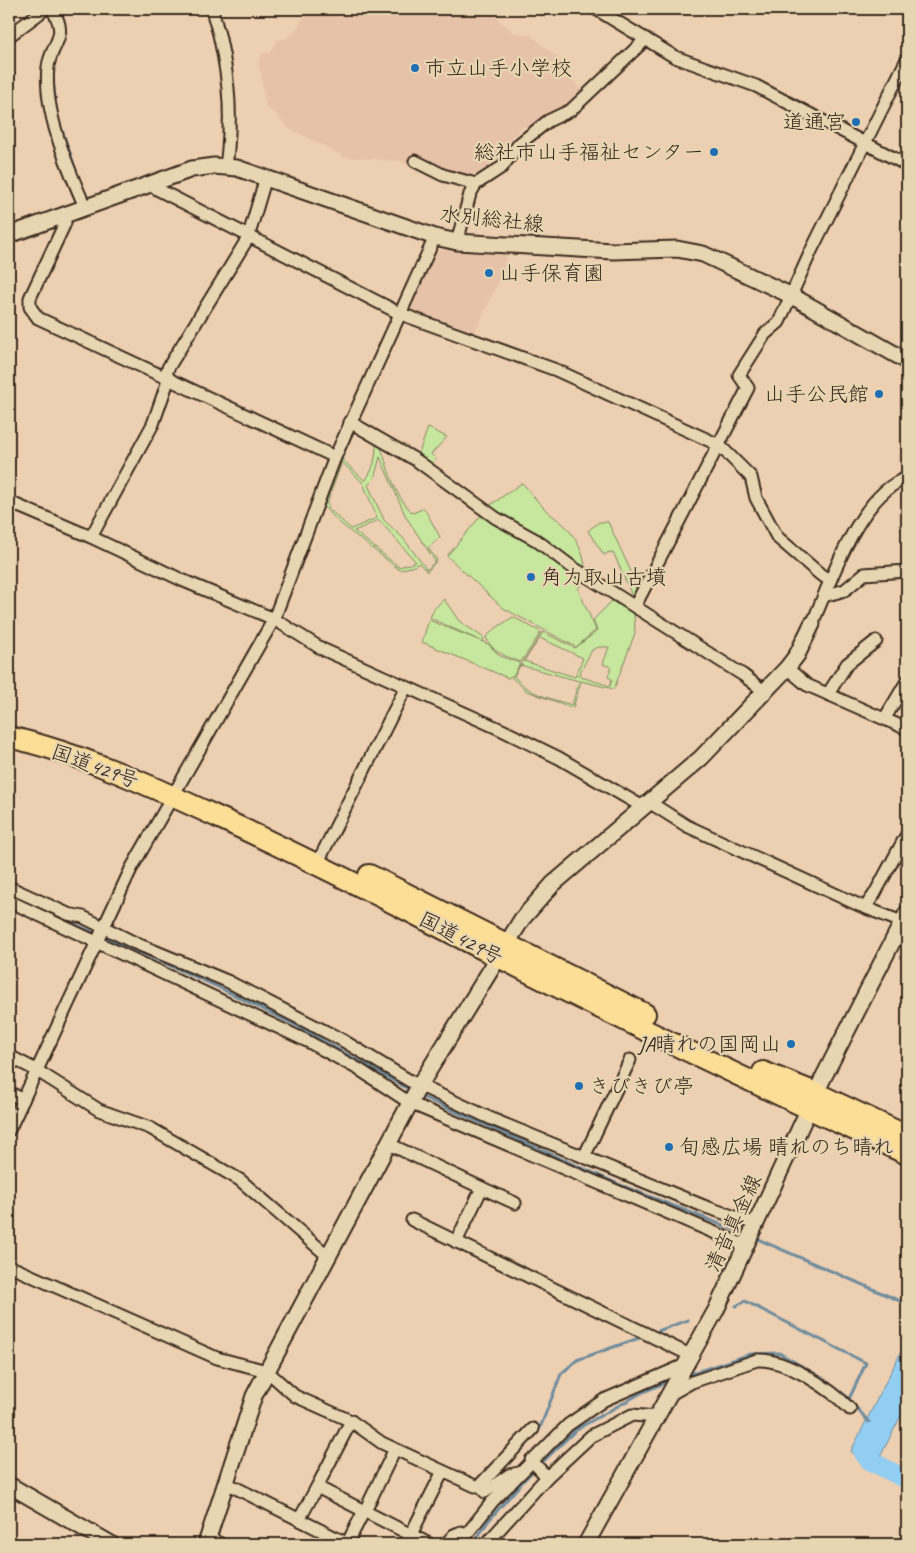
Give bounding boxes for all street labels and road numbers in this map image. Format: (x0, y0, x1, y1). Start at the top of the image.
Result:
street label: 水別総社線 (438, 201, 546, 237)
street label: 国道429号 (48, 738, 142, 794)
street label: 国道429号 (414, 906, 508, 970)
street label: 清音真金線 (699, 1170, 767, 1276)

